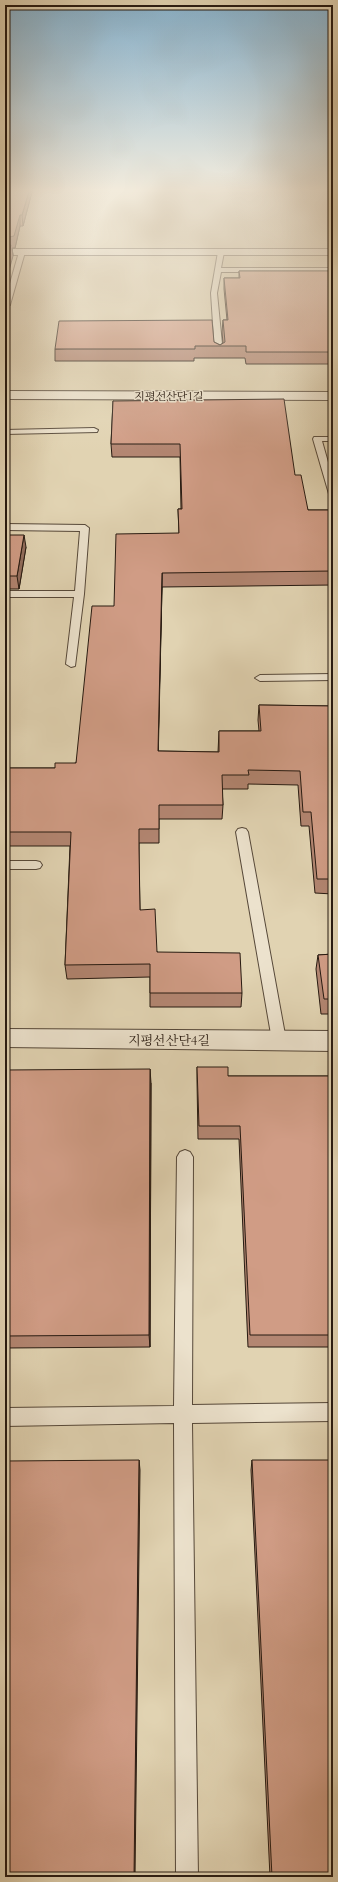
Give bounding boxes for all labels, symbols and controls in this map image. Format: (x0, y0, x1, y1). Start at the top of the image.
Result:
street label: 지평선산단1길 (134, 389, 204, 404)
street label: 지평선산단4길 (128, 1032, 210, 1050)

